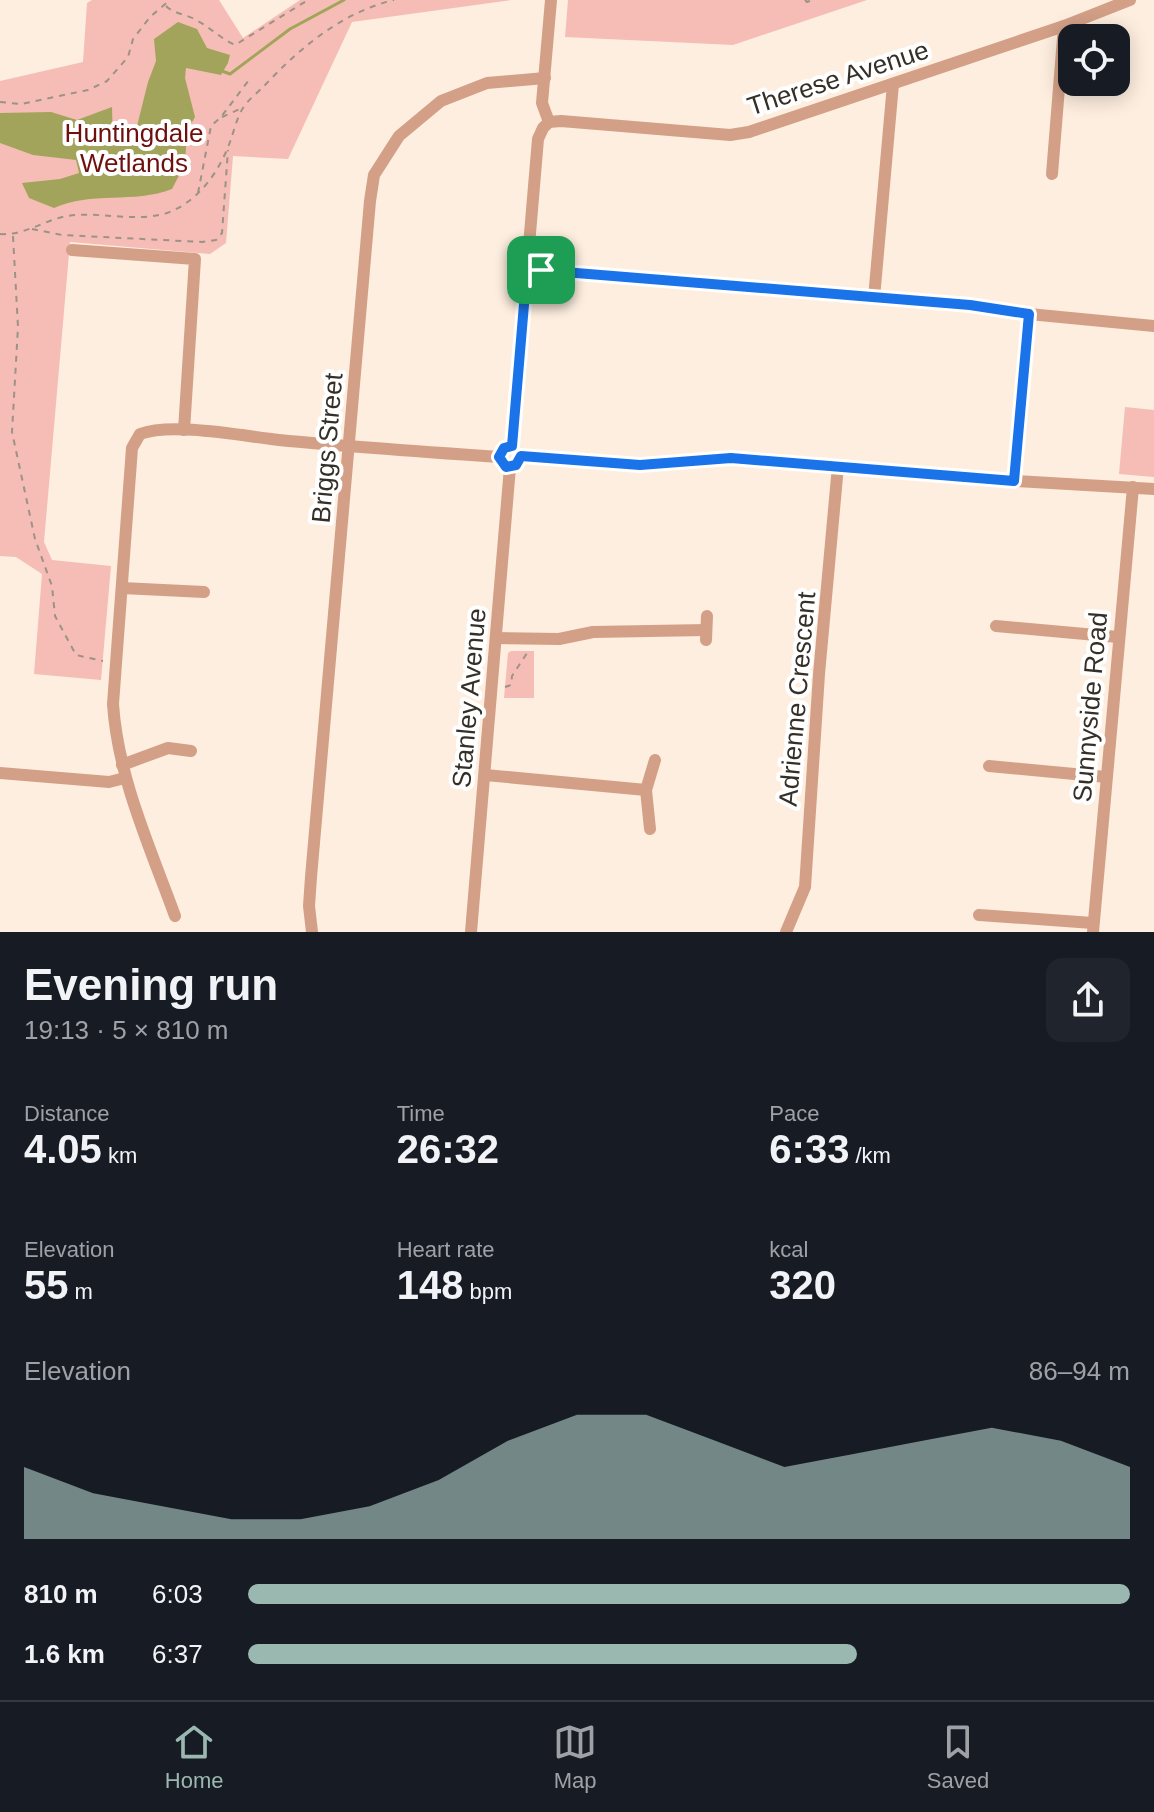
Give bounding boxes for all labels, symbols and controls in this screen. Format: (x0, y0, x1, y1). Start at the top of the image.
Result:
map controls (1058, 24, 1130, 96)
button: locate (1058, 24, 1130, 96)
street label: Therese Avenue (744, 35, 932, 121)
park label: Huntingdale Wetlands (65, 118, 203, 178)
pin (507, 236, 575, 304)
icon: arrive (519, 248, 563, 292)
street label: Briggs Street (306, 371, 349, 524)
street label: Adrienne Crescent (773, 590, 821, 808)
street label: Stanley Avenue (446, 607, 492, 789)
street label: Sunnyside Road (1067, 611, 1113, 803)
button: share (1046, 958, 1130, 1042)
text: Evening run (24, 960, 278, 1009)
text: 19:13 · 5 × 810 m (24, 1015, 229, 1045)
text: Distance (24, 1101, 110, 1126)
text: Time (397, 1101, 445, 1126)
text: Pace (769, 1101, 819, 1126)
text: 4.05 (24, 1127, 102, 1171)
text: 26:32 (397, 1127, 499, 1171)
text: 6:33 (769, 1127, 849, 1171)
text: km (102, 1143, 137, 1168)
text: /km (849, 1143, 891, 1168)
text: Elevation (24, 1237, 115, 1262)
text: Heart rate (397, 1237, 494, 1262)
text: kcal (769, 1237, 808, 1262)
text: 55 (24, 1263, 69, 1307)
text: 148 (397, 1263, 463, 1307)
text: 320 (769, 1263, 836, 1307)
text: m (69, 1279, 93, 1304)
text: bpm (463, 1279, 512, 1304)
text: Elevation (24, 1356, 131, 1386)
text: 86–94 m (1029, 1356, 1130, 1386)
text: 810 m (24, 1579, 98, 1609)
text: 6:03 (152, 1579, 203, 1609)
text: 1.6 km (24, 1639, 105, 1669)
text: 6:37 (152, 1639, 203, 1669)
tab: Home (165, 1720, 224, 1794)
tab: Map (553, 1720, 597, 1794)
tab: Saved (927, 1720, 989, 1794)

